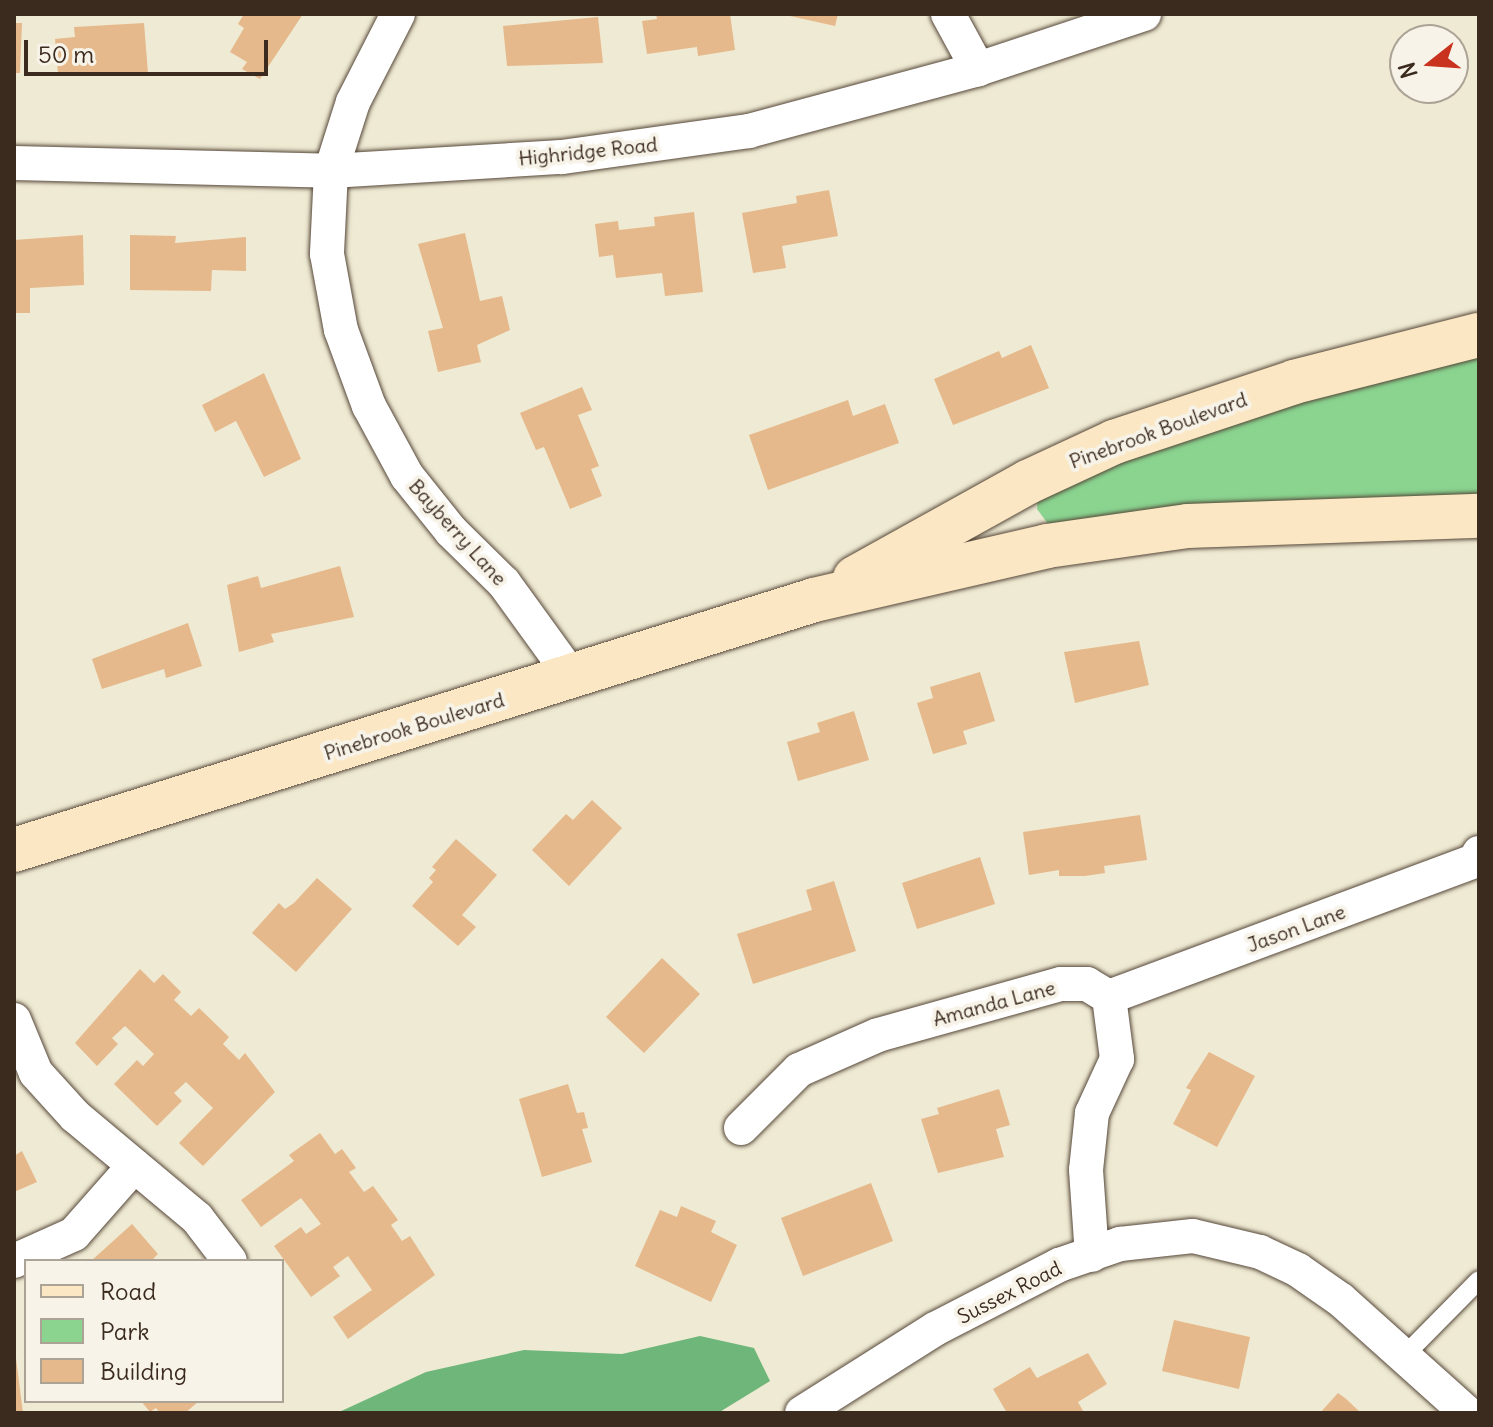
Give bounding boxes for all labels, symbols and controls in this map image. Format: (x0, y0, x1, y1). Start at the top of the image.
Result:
scale bar (28, 24, 272, 74)
north arrow (1389, 24, 1469, 104)
text: 50 m (38, 39, 94, 69)
text: N (1392, 59, 1424, 82)
street label: Highridge Road (517, 132, 659, 170)
street label: Pinebrook Boulevard (1066, 387, 1250, 473)
street label: Bayberry Lane (404, 474, 512, 590)
street label: Pinebrook Boulevard (321, 687, 507, 765)
street label: Jason Lane (1244, 899, 1348, 957)
street label: Amanda Lane (930, 975, 1058, 1031)
street label: Sussex Road (953, 1256, 1065, 1328)
legend (24, 1259, 284, 1403)
text: Road (100, 1276, 156, 1306)
text: Park (100, 1316, 150, 1346)
text: Building (100, 1356, 187, 1386)

